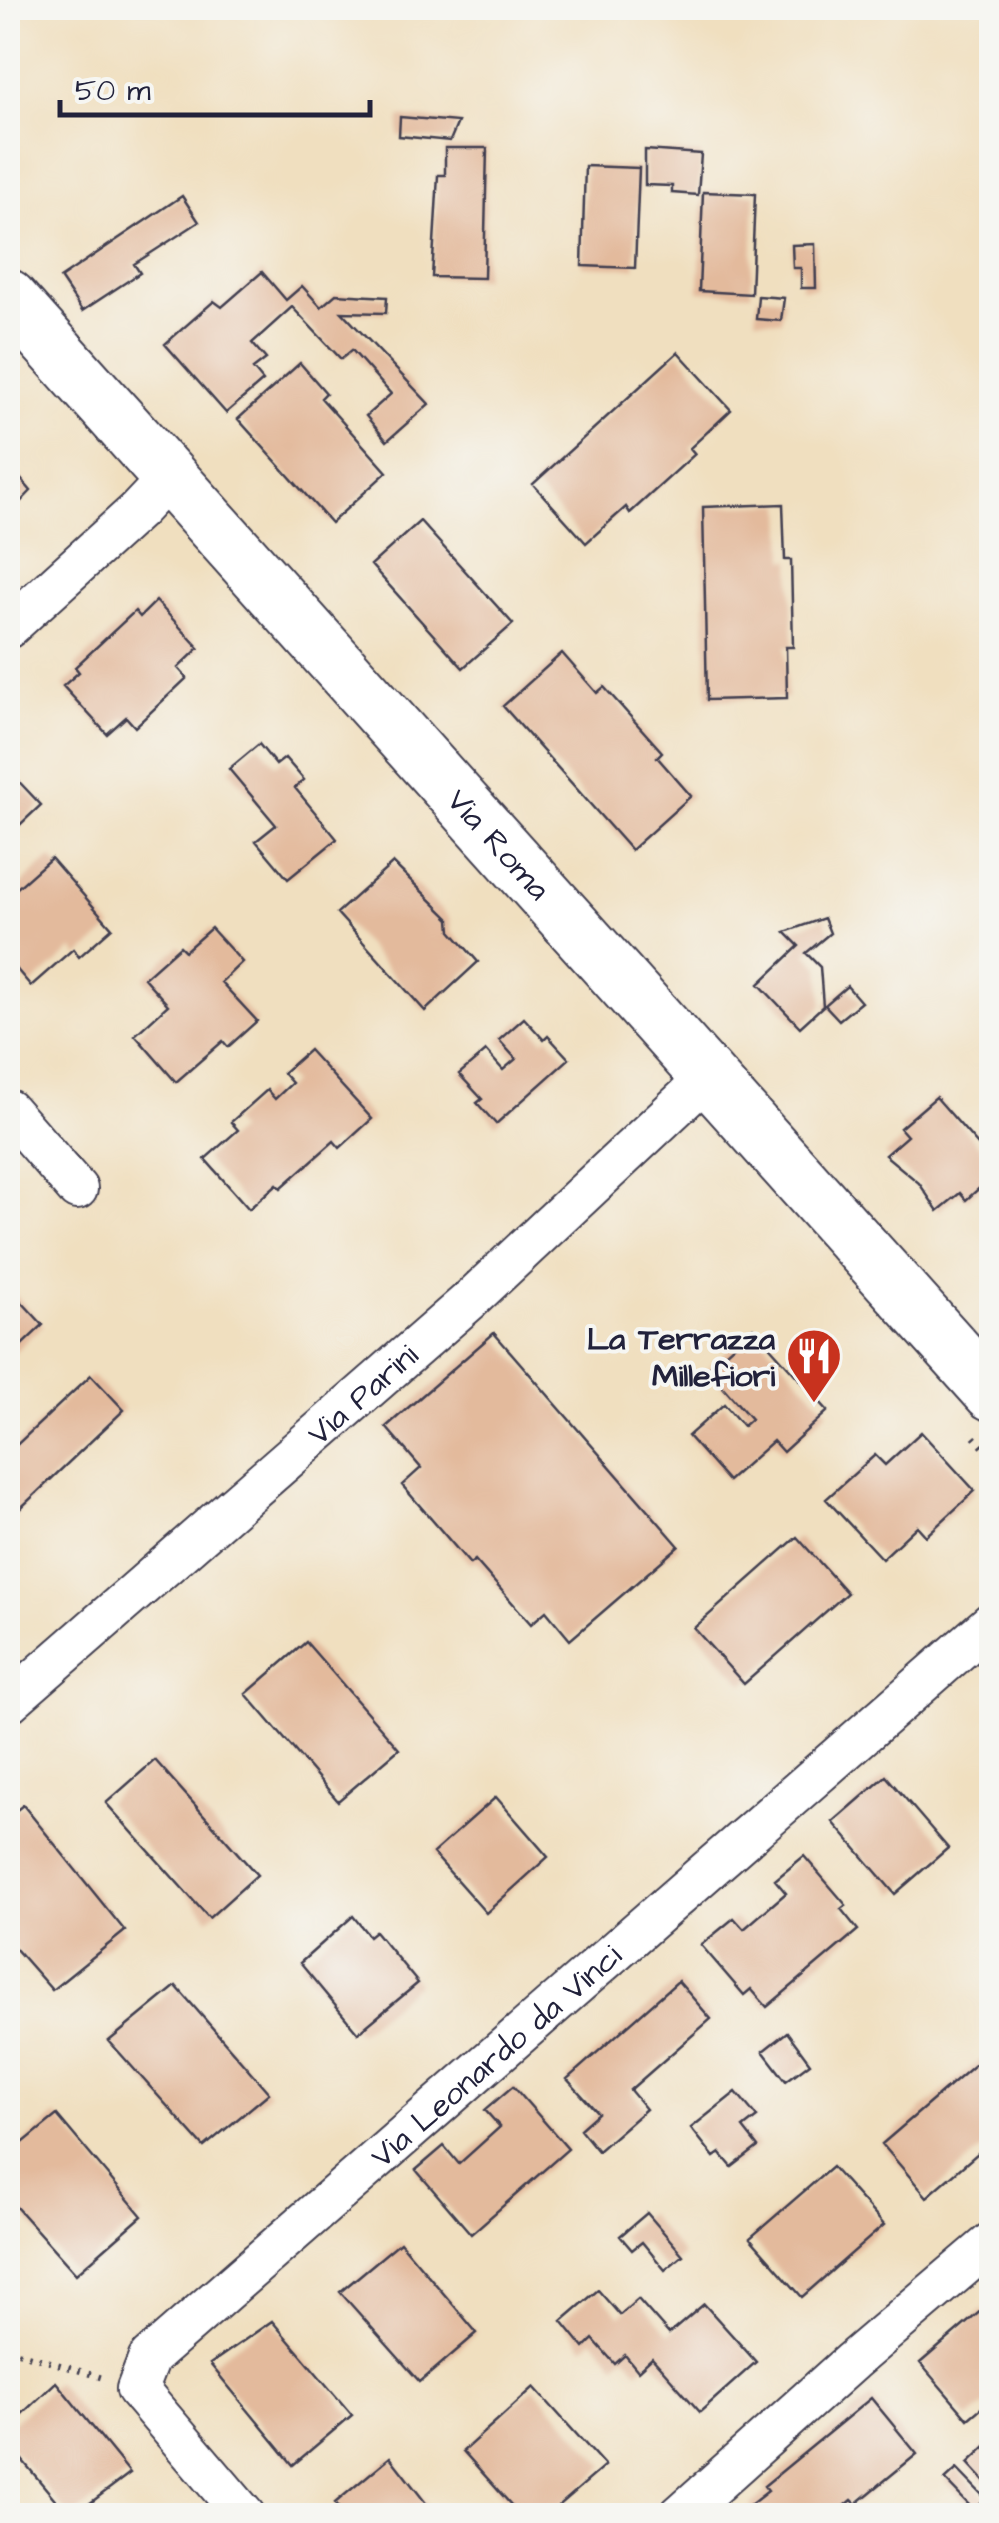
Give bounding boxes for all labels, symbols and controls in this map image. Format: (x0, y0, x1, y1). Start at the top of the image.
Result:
scale bar (60, 55, 370, 117)
text: 50 m (75, 70, 151, 112)
street label: Via Roma (436, 779, 560, 911)
place label: La Terrazza Millefiori (587, 1317, 776, 1399)
restaurant icon: La Terrazza Millefiori (784, 1326, 844, 1405)
street label: Via Parini (298, 1334, 429, 1456)
street label: Via Leonardo da Vinci (361, 1934, 632, 2179)

